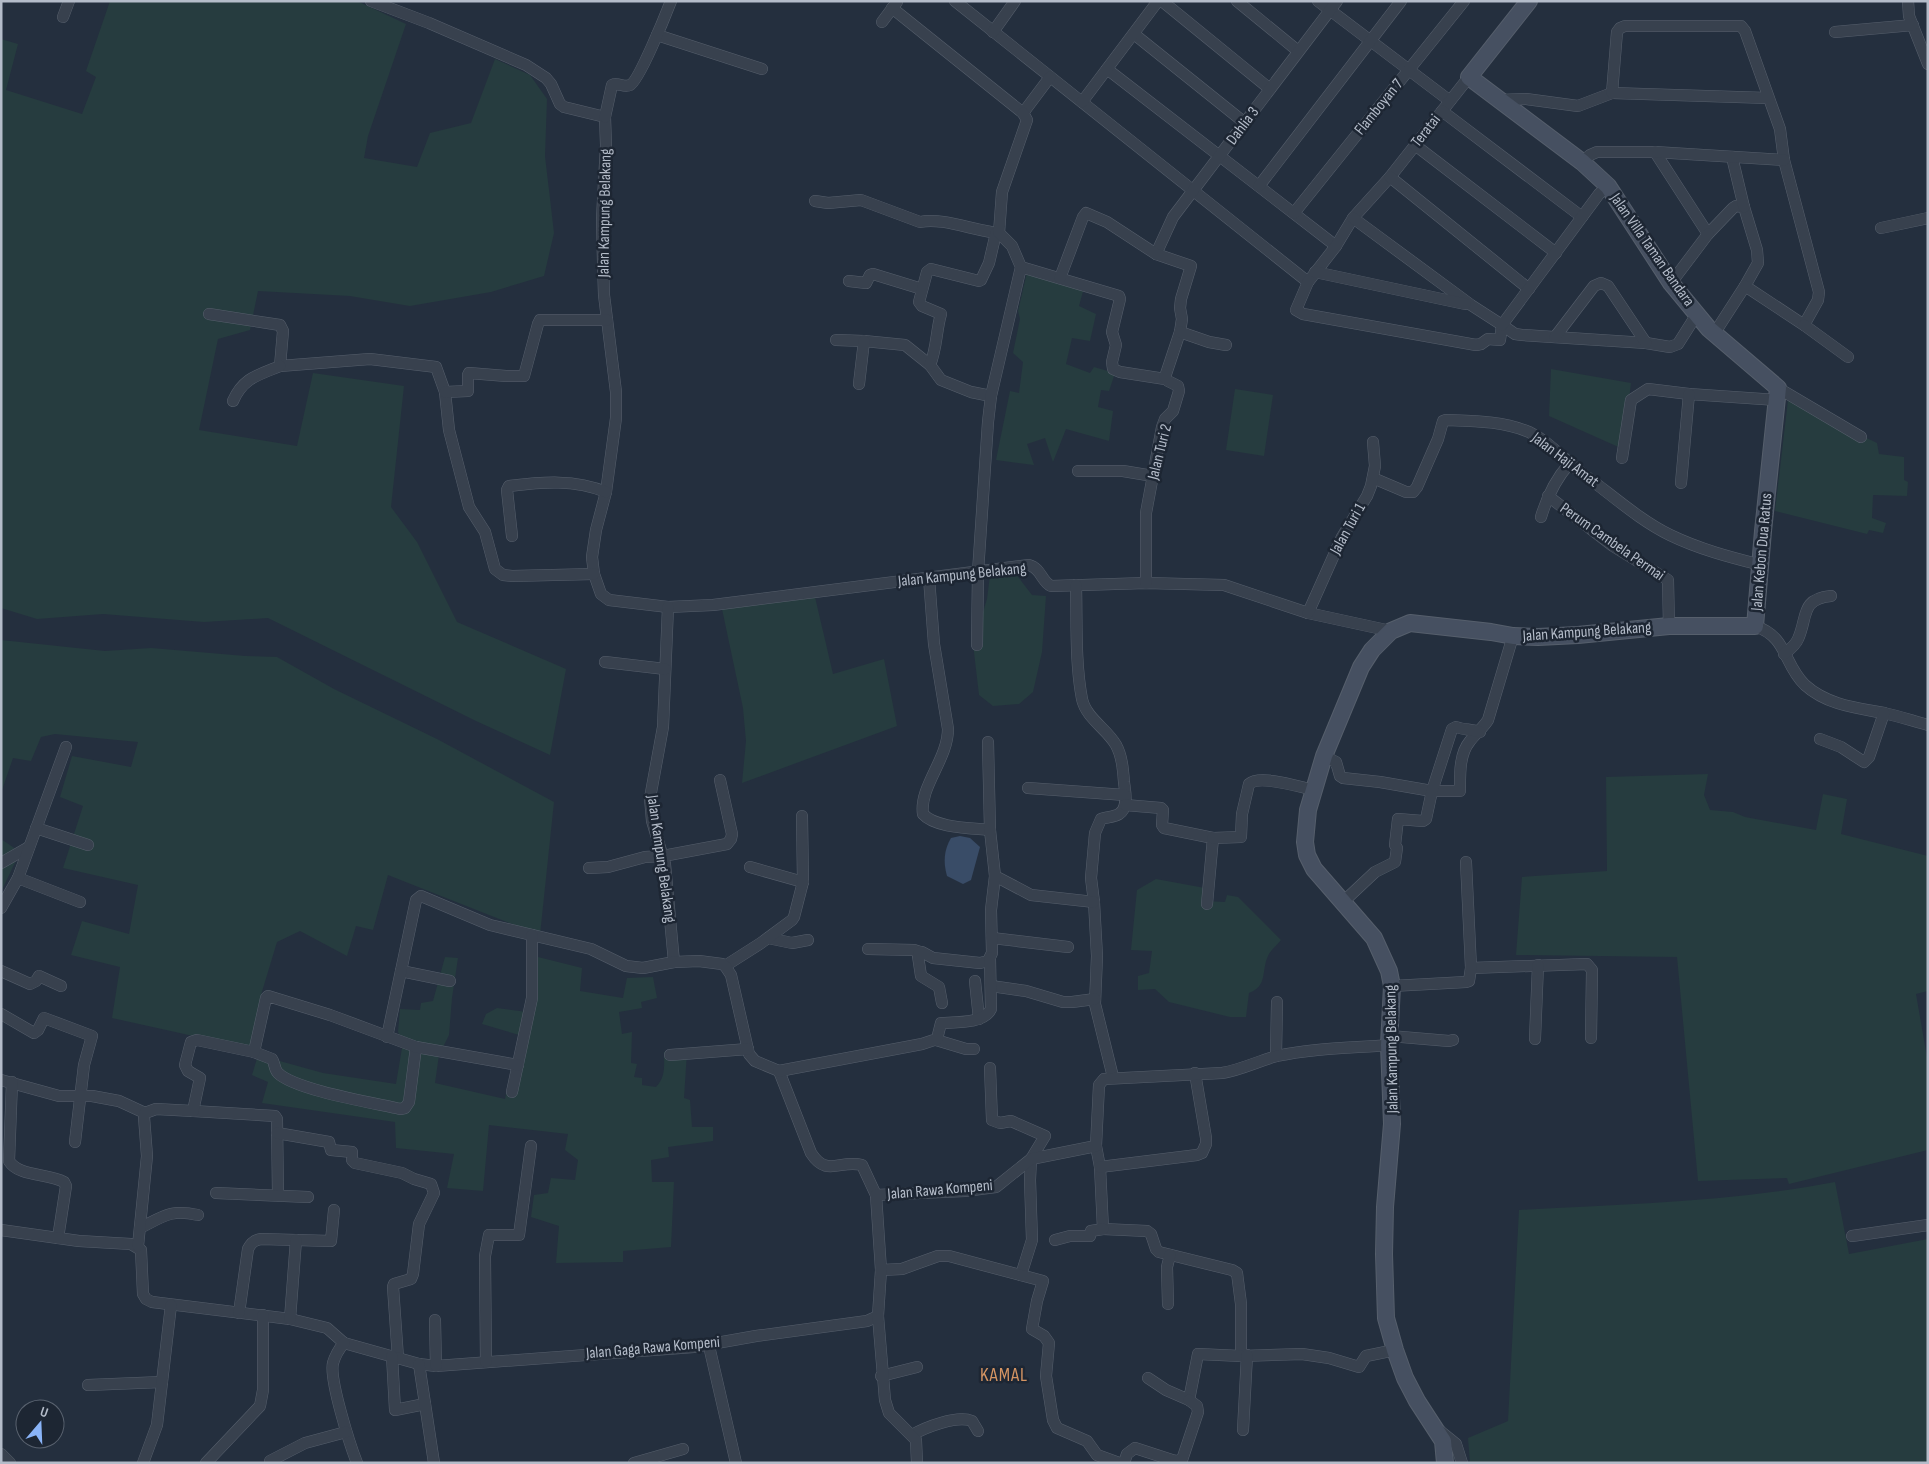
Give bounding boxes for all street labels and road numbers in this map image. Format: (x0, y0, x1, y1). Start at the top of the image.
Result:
street label: Flamboyan 7 (1351, 75, 1408, 139)
street label: Dahlia 3 (1223, 103, 1263, 149)
street label: Teratai (1407, 111, 1445, 151)
street label: Jalan Kampung Belakang (594, 148, 616, 279)
street label: Jalan Villa Taman Bandara (1605, 189, 1698, 310)
street label: Jalan Turi 2 (1144, 422, 1176, 483)
street label: Jalan Haji Amat (1527, 428, 1602, 491)
street label: Jalan Kebon Dua Ratus (1747, 492, 1777, 613)
street label: Perum Cambela Permai (1556, 499, 1668, 585)
street label: Jalan Turi 1 (1326, 500, 1370, 559)
street label: Jalan Kampung Belakang (896, 559, 1027, 591)
street label: Jalan Kampung Belakang (1521, 618, 1652, 646)
street label: Jalan Kampung Belakang (642, 793, 679, 924)
street label: Jalan Kampung Belakang (1381, 984, 1403, 1115)
street label: Jalan Rawa Kompeni (886, 1176, 993, 1204)
street label: Jalan Gaga Rawa Kompeni (584, 1333, 721, 1363)

